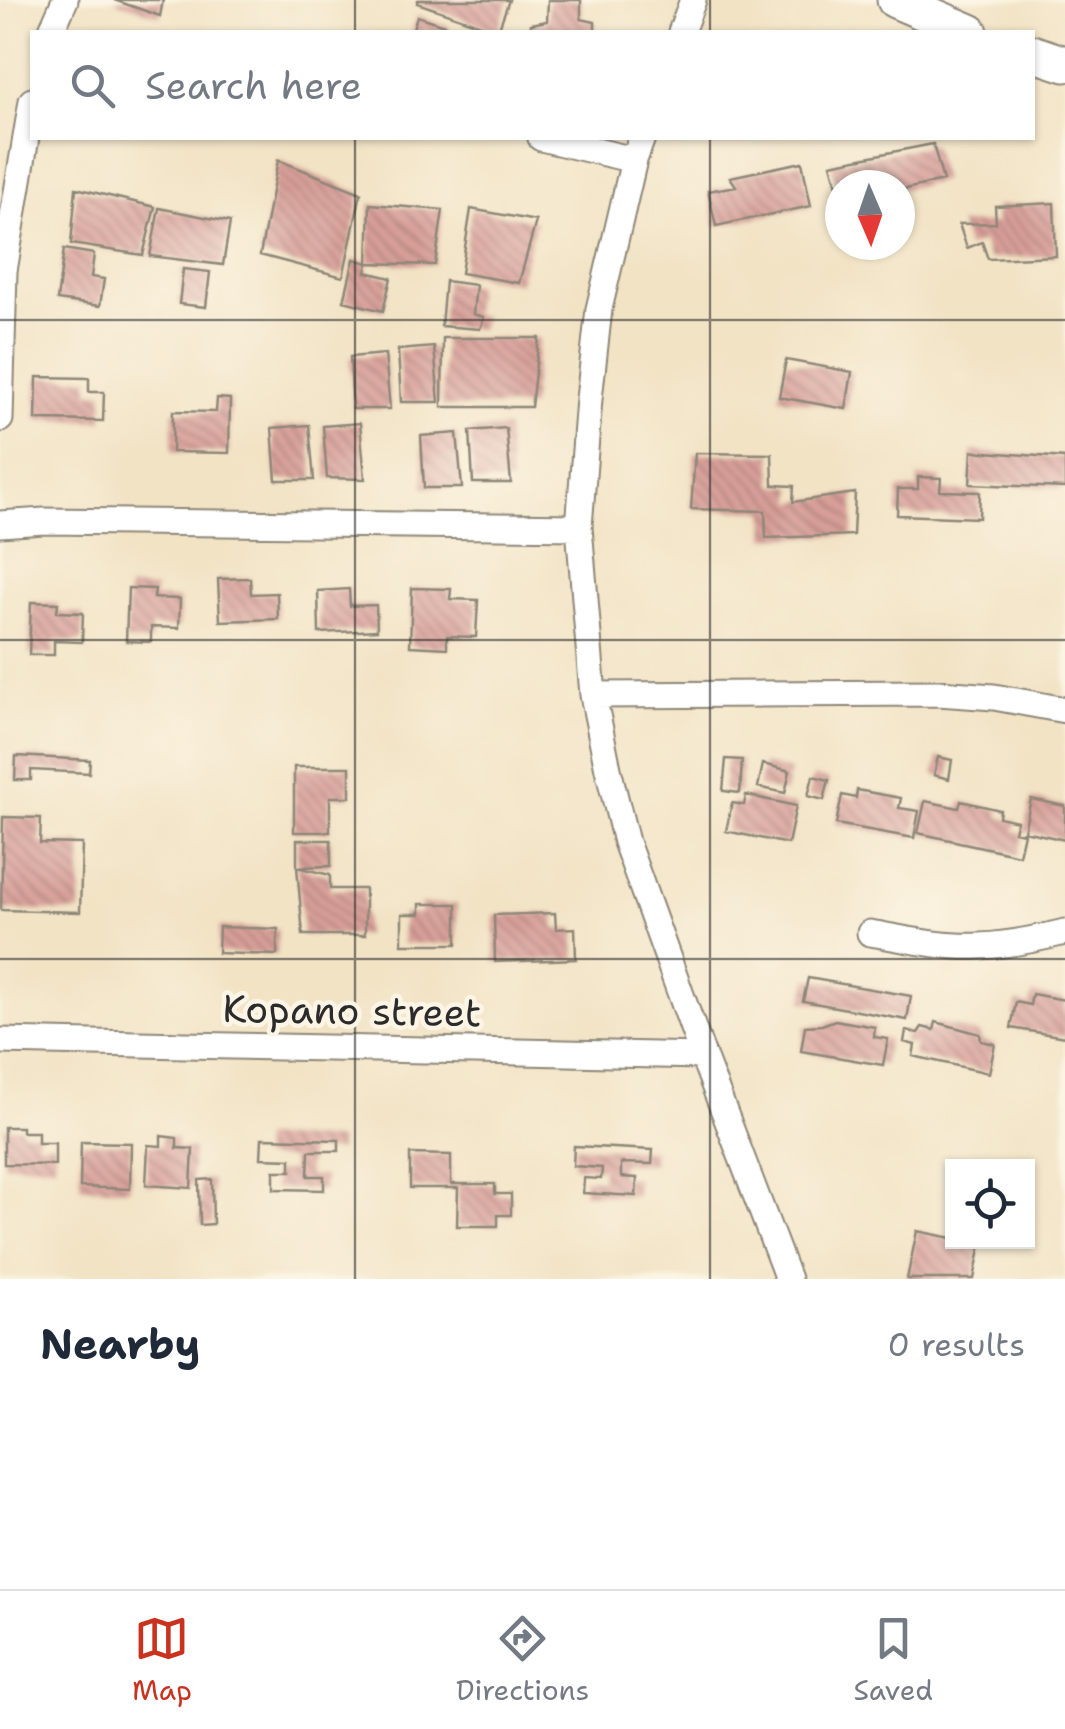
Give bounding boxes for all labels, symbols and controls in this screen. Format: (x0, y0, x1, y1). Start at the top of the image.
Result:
search box (30, 30, 1035, 140)
icon: search (65, 58, 120, 113)
text: Search here (145, 60, 362, 111)
north arrow (825, 170, 915, 260)
street label: Kopano street (222, 983, 482, 1038)
map controls (945, 1159, 1035, 1249)
button: locate (945, 1159, 1035, 1249)
text: Nearby (40, 1316, 200, 1372)
text: 0 results (888, 1323, 1025, 1366)
tab: Map (132, 1611, 192, 1709)
tab: Directions (456, 1611, 589, 1709)
tab: Saved (853, 1611, 933, 1709)

